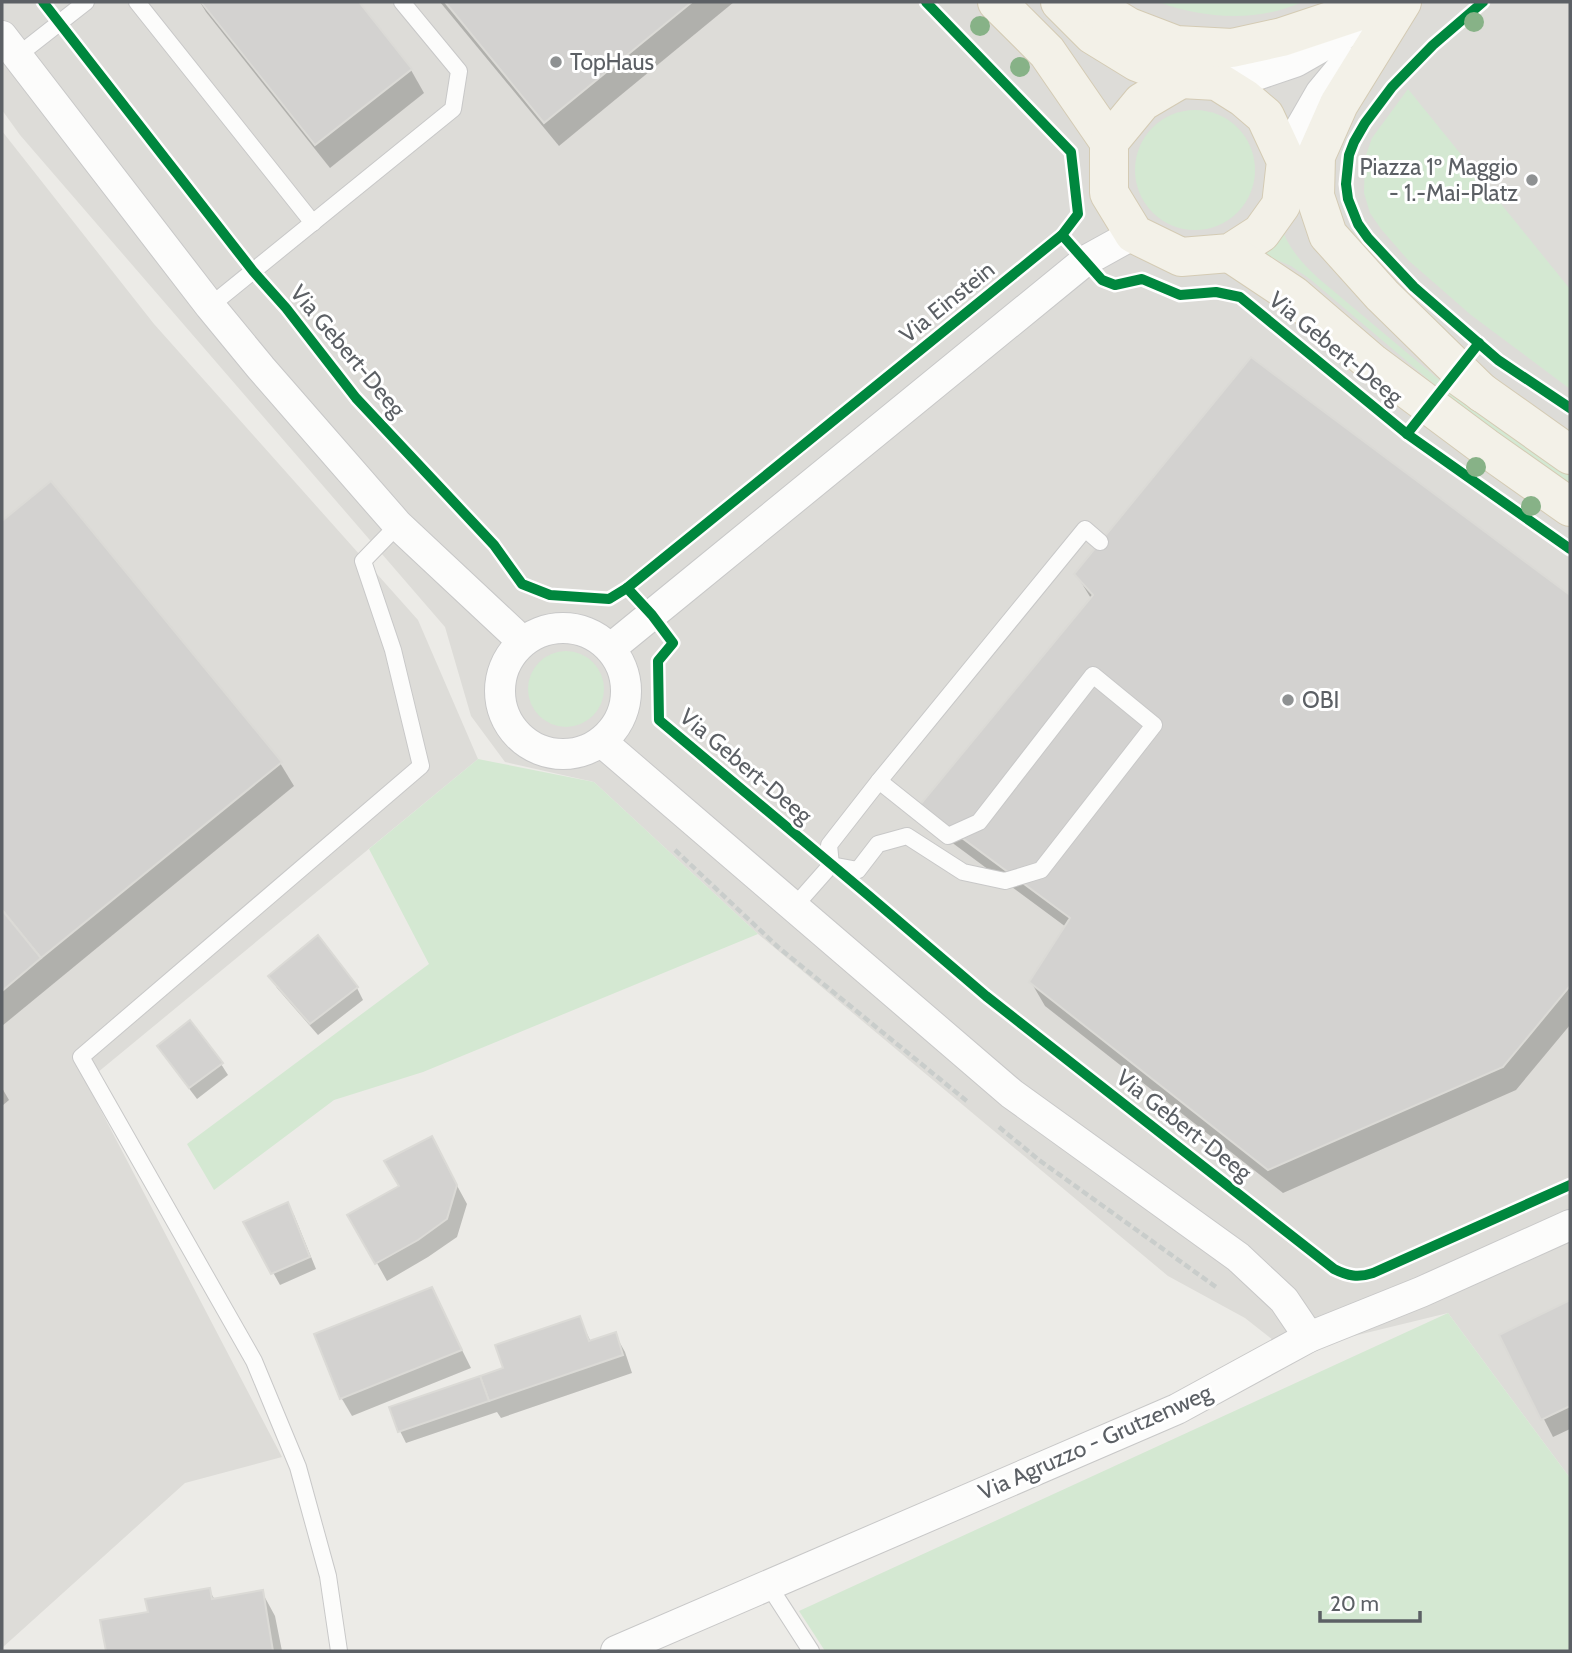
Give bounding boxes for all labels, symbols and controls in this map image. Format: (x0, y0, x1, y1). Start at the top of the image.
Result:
place label: TopHaus (570, 48, 654, 76)
marker: TopHaus (548, 54, 564, 70)
place label: Piazza 1º Maggio - 1.-Mai-Platz (1360, 153, 1518, 207)
marker: Piazza 1º Maggio - 1.-Mai-Platz (1524, 172, 1540, 188)
street label: Via Einstein (894, 255, 1000, 349)
street label: Via Gebert-Deeg (285, 279, 412, 423)
street label: Via Gebert-Deeg (1263, 285, 1409, 411)
place label: OBI (1302, 686, 1339, 714)
marker: OBI (1280, 692, 1296, 708)
street label: Via Gebert-Deeg (674, 703, 818, 830)
street label: Via Gebert-Deeg (1111, 1063, 1258, 1187)
street label: Via Agruzzo - Grutzenweg (974, 1378, 1216, 1506)
scale bar (1320, 1580, 1420, 1624)
text: 20 m (1330, 1591, 1379, 1616)

